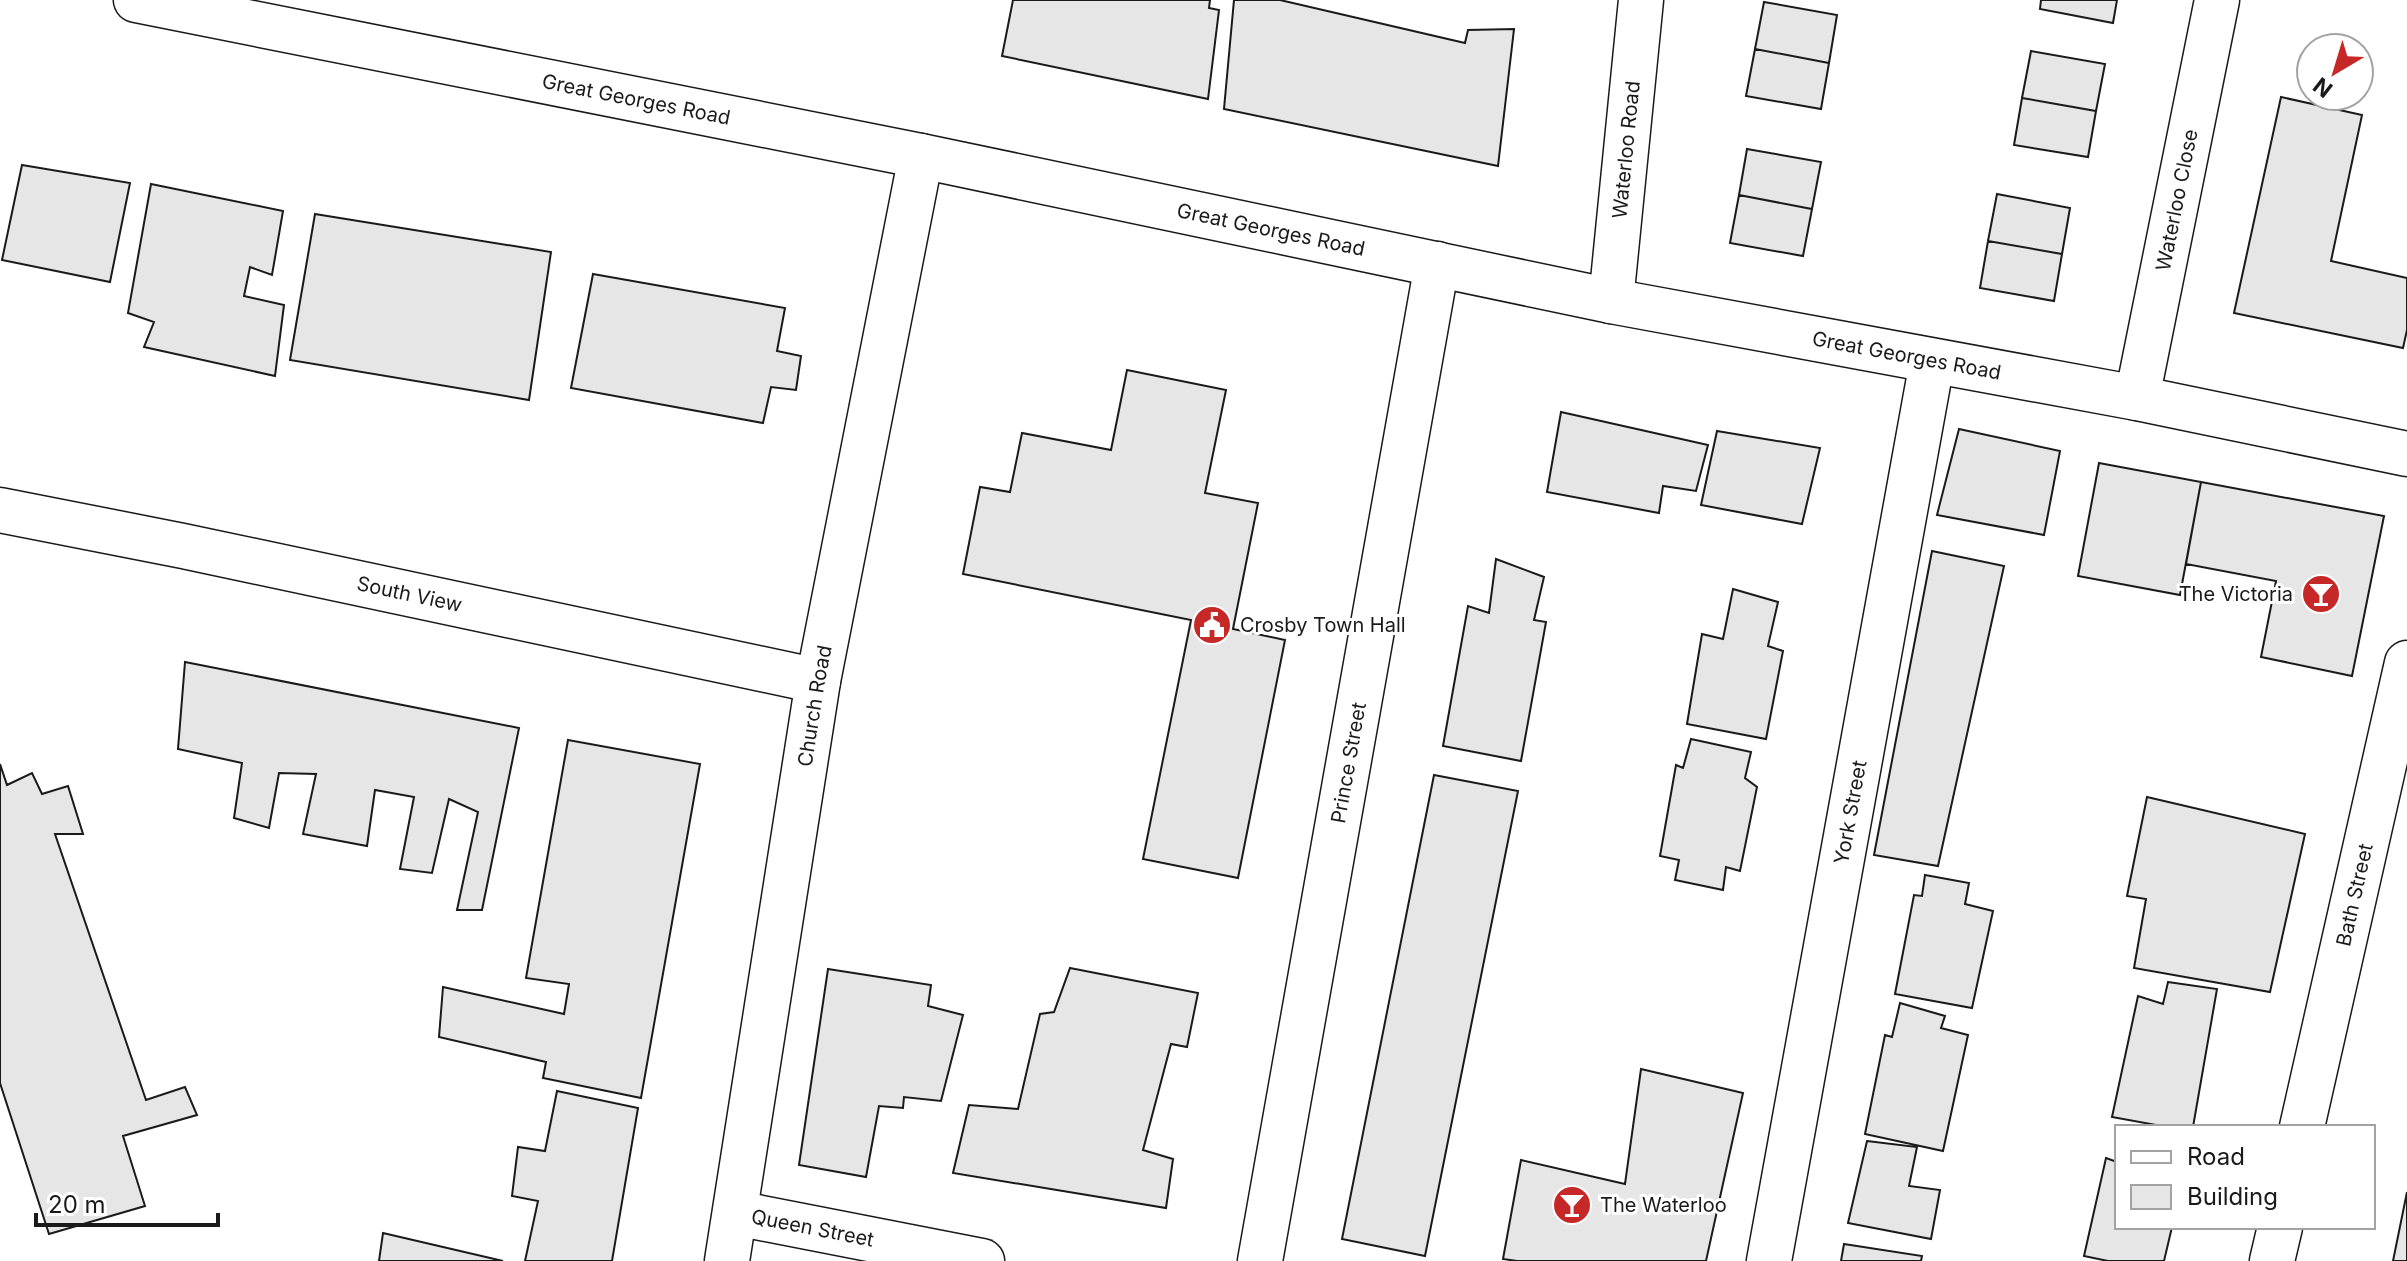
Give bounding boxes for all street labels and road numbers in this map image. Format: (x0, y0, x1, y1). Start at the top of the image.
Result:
street label: Great Georges Road (540, 69, 733, 130)
street label: Waterloo Road (1607, 80, 1645, 220)
street label: Waterloo Close (2151, 127, 2203, 273)
street label: Great Georges Road (1175, 198, 1367, 261)
street label: Great Georges Road (1810, 326, 2003, 385)
street label: South View (355, 571, 464, 617)
street label: Church Road (793, 643, 837, 768)
street label: Prince Street (1326, 700, 1371, 825)
street label: York Street (1829, 758, 1872, 866)
street label: Bath Street (2331, 841, 2378, 949)
street label: Queen Street (749, 1204, 876, 1252)

